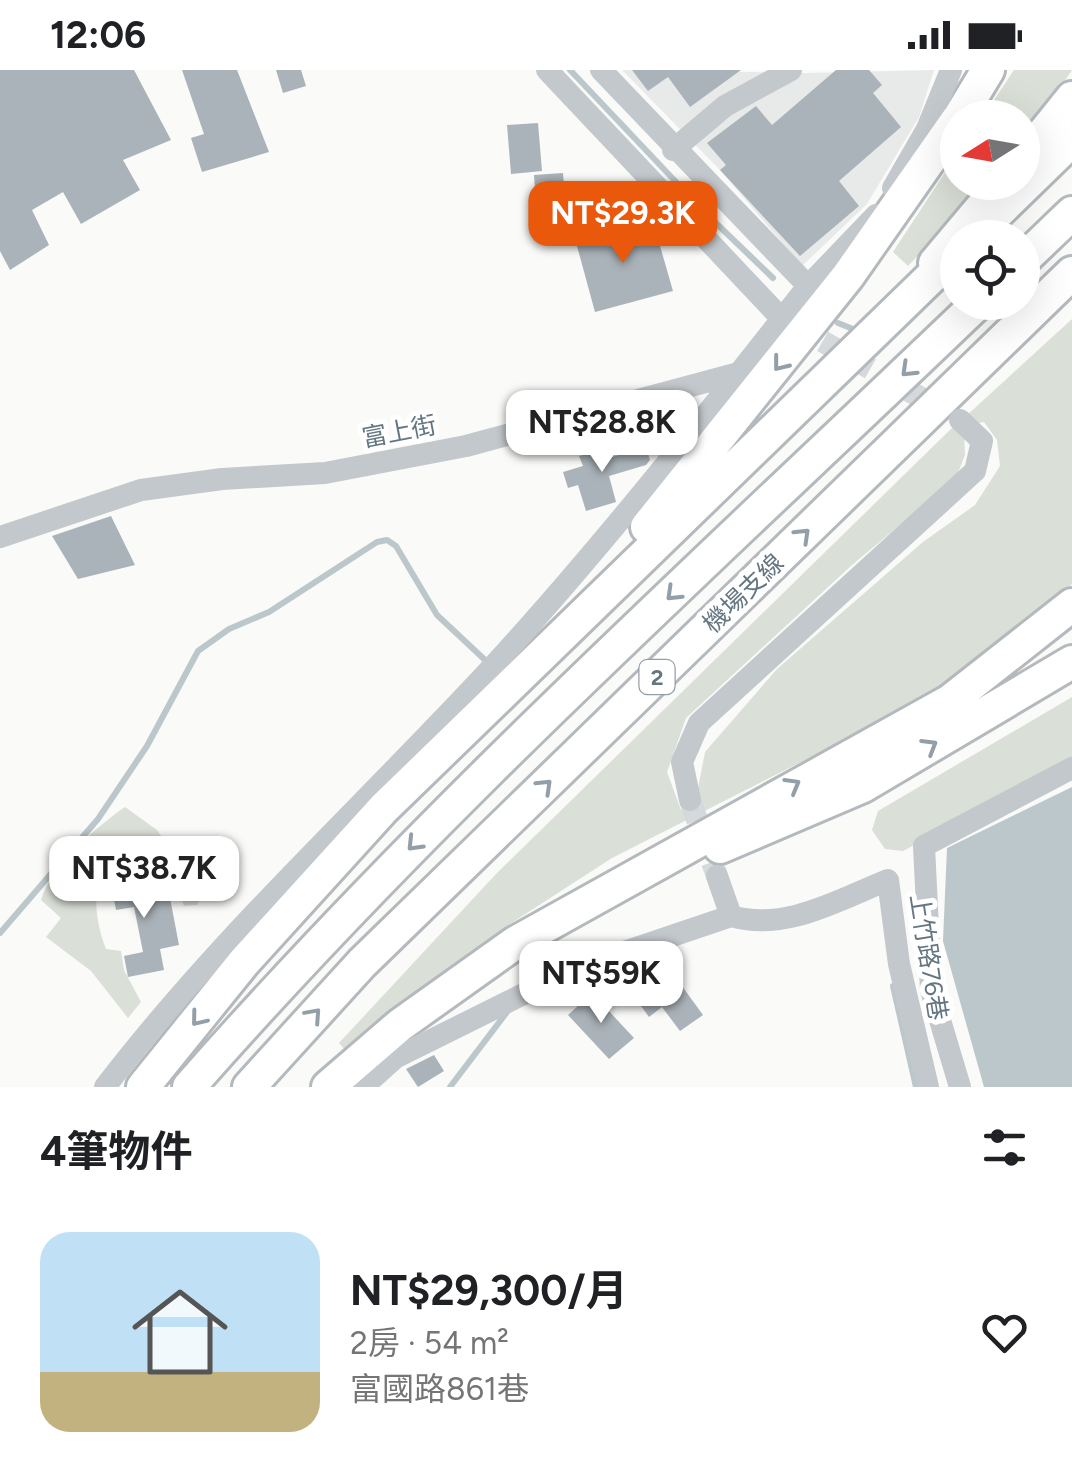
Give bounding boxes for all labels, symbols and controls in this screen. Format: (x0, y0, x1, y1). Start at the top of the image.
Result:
text: 12:06 (50, 12, 146, 58)
north arrow (940, 100, 1040, 200)
map controls (940, 100, 1040, 320)
pin: NT$29.3K (520, 181, 726, 266)
text: NT$29.3K (550, 194, 696, 232)
button: locate (940, 220, 1040, 320)
one-way arrow (774, 353, 791, 371)
one-way arrow (902, 358, 920, 376)
pin: NT$28.8K (499, 390, 705, 475)
text: NT$28.8K (528, 403, 676, 441)
street label: 富上街 (359, 409, 439, 453)
one-way arrow (791, 529, 810, 547)
street label: 機場支線 (697, 547, 789, 639)
one-way arrow (667, 583, 685, 601)
road number: 2 (640, 660, 674, 694)
one-way arrow (919, 739, 937, 759)
one-way arrow (782, 777, 800, 797)
one-way arrow (533, 779, 551, 797)
one-way arrow (408, 833, 426, 851)
pin: NT$38.7K (41, 836, 247, 921)
text: NT$38.7K (71, 849, 217, 887)
street label: 上竹路76巷 (904, 892, 954, 1022)
pin: NT$59K (520, 941, 682, 1026)
text: NT$59K (541, 954, 661, 992)
one-way arrow (192, 1007, 210, 1025)
one-way arrow (302, 1008, 320, 1027)
icon: filters (977, 1120, 1032, 1175)
text: 4筆物件 (40, 1126, 193, 1177)
text: NT$29,300/月 (350, 1265, 628, 1316)
icon: home (120, 1272, 240, 1392)
icon: heart (977, 1305, 1032, 1360)
text: 2房 · 54 m² (350, 1324, 509, 1362)
text: 富國路861巷 (350, 1370, 529, 1408)

